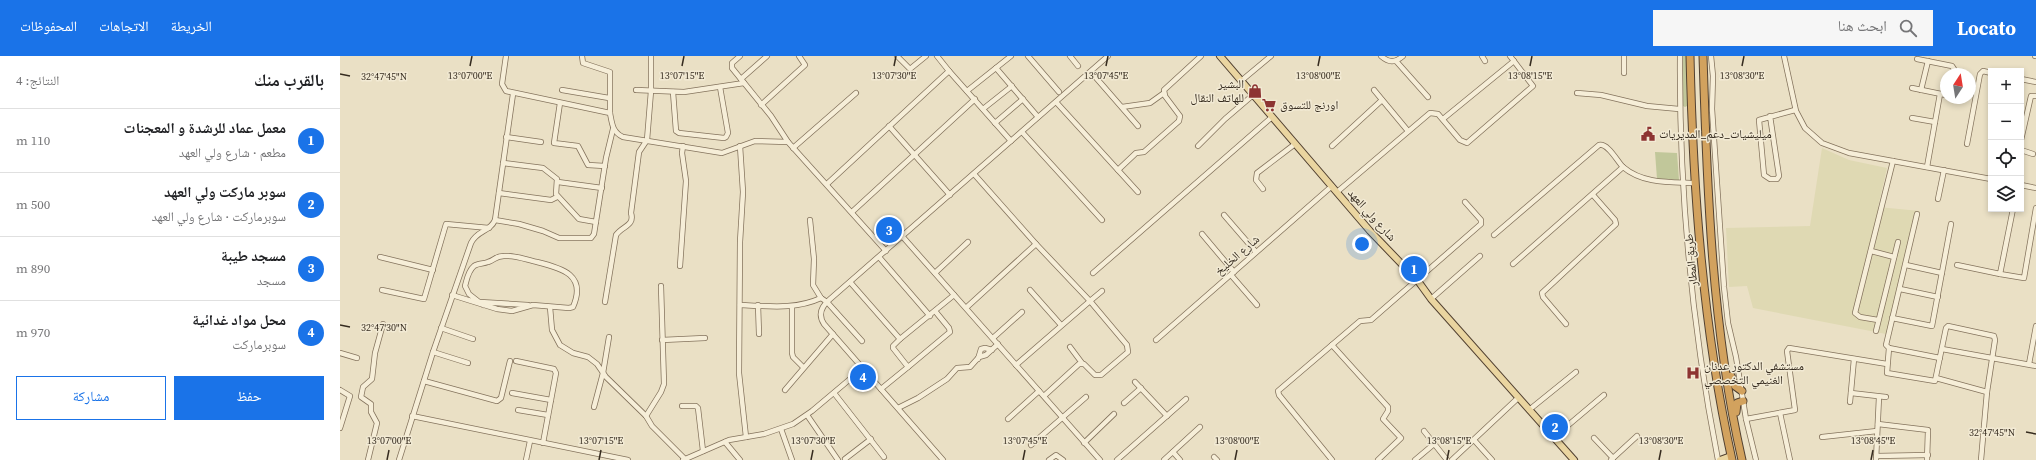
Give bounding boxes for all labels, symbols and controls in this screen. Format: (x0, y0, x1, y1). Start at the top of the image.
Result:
search box (1653, 10, 1933, 46)
text: ابحث هنا (1838, 15, 1887, 36)
text: Locato (1957, 15, 2016, 41)
text: المحفوظات (20, 16, 77, 36)
text: الاتجاهات (99, 16, 149, 36)
text: الخريطة (171, 16, 212, 36)
icon: search (1897, 17, 1919, 39)
text: بالقرب منك (254, 68, 324, 92)
north arrow (1940, 68, 1976, 104)
map controls (1988, 68, 2024, 212)
button: + (1988, 68, 2024, 104)
text: 13°07'00"E (448, 69, 492, 82)
text: 13°07'15"E (660, 69, 704, 82)
text: 13°07'30"E (872, 69, 916, 82)
text: 13°07'45"E (1084, 69, 1128, 82)
text: 13°08'00"E (1296, 69, 1340, 82)
text: 13°08'15"E (1508, 69, 1552, 82)
text: 13°08'30"E (1720, 69, 1764, 82)
text: 32°47'45"N (361, 70, 407, 83)
text: النتائج: 4 (16, 72, 59, 89)
place label: البشير للهاتف النقال (1190, 76, 1244, 106)
shop icon: البشير للهاتف النقال (1247, 83, 1263, 99)
supermarket icon: اورنج للتسوق (1261, 97, 1277, 113)
place label: اورنج للتسوق (1280, 97, 1338, 113)
button: − (1988, 104, 2024, 140)
text: معمل عماد للرشدة و المعجنات (124, 117, 286, 138)
public building icon: ميليشيات_دعم_المديريات (1640, 126, 1656, 142)
place label: ميليشيات_دعم_المديريات (1659, 126, 1772, 142)
text: 110 m (16, 132, 50, 149)
text: 1 (307, 132, 315, 149)
button: locate (1988, 140, 2024, 176)
text: مطعم · شارع ولي العهد (179, 144, 286, 161)
button: layers (1988, 176, 2024, 212)
text: سوبر ماركت ولي العهد (164, 181, 286, 202)
street label: شارع ولي العهد (1343, 185, 1400, 246)
text: 500 m (16, 196, 50, 213)
text: 2 (307, 196, 315, 213)
text: سوبرماركت · شارع ولي العهد (151, 208, 286, 225)
pin: 3 (876, 215, 902, 245)
street label: شارع الخليخ (1211, 231, 1263, 279)
street label: طريق المطار (1681, 233, 1701, 288)
your location (1352, 234, 1372, 254)
text: مسجد طيبة (221, 245, 286, 266)
pin: 1 (1401, 254, 1427, 284)
text: 890 m (16, 260, 50, 277)
text: 3 (307, 260, 315, 277)
text: مسجد (257, 272, 286, 289)
text: محل مواد غدائية (192, 309, 286, 330)
text: 32°47'30"N (361, 321, 407, 334)
text: 970 m (16, 324, 50, 341)
text: 4 (307, 324, 315, 341)
text: سوبرماركت (232, 336, 286, 353)
place label: مستشفي الدكتور عدنان الغنيمي التخصصي (1704, 358, 1804, 390)
pin: 4 (850, 362, 876, 392)
hospital icon: مستشفي الدكتور عدنان الغنيمي التخصصي (1685, 365, 1701, 381)
button: مشاركة (16, 376, 166, 420)
button: حفظ (174, 376, 324, 420)
pin: 2 (1542, 412, 1568, 442)
text: 32°47'45"N (1969, 426, 2015, 439)
text: 13°07'00"E (367, 434, 411, 447)
text: 13°07'15"E (579, 434, 623, 447)
text: 13°07'30"E (791, 434, 835, 447)
text: 13°07'45"E (1003, 434, 1047, 447)
text: 13°08'00"E (1215, 434, 1259, 447)
text: 13°08'15"E (1427, 434, 1471, 447)
text: 13°08'30"E (1639, 434, 1683, 447)
text: 13°08'45"E (1851, 434, 1895, 447)

